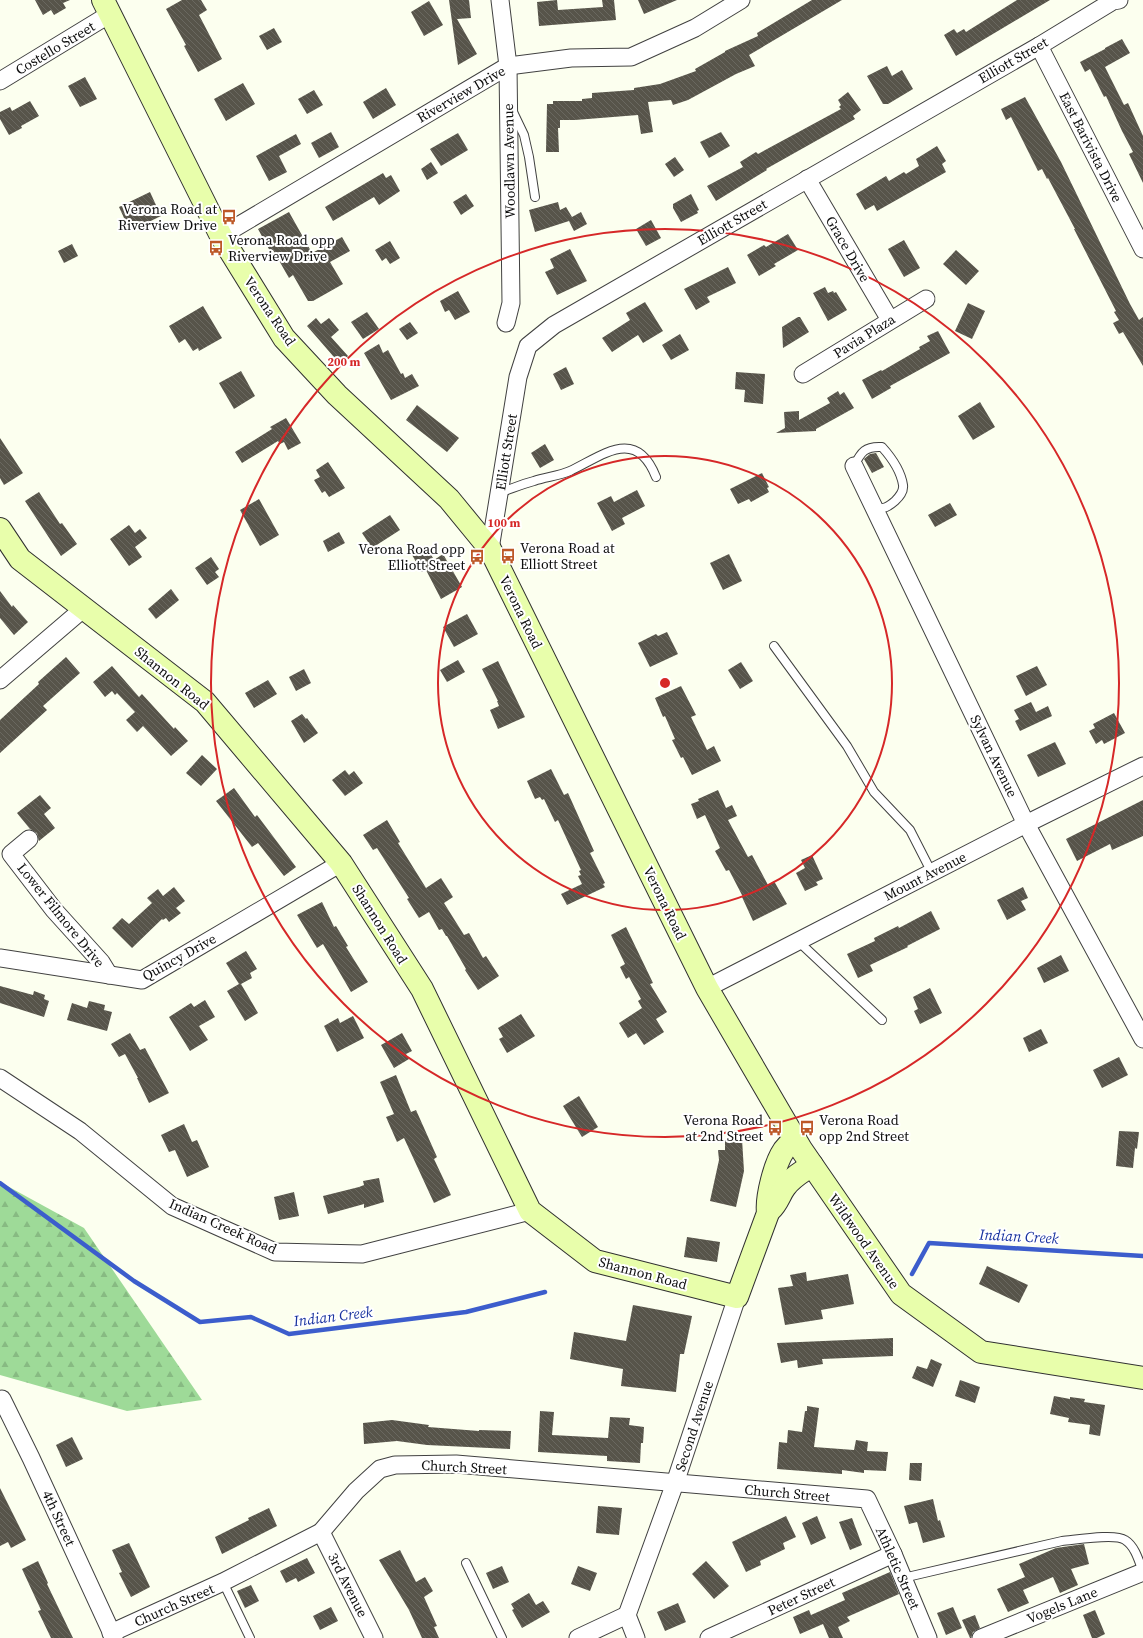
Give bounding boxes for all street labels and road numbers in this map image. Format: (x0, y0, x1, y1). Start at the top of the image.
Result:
street label: Costello Street (11, 16, 99, 80)
street label: Elliott Street (975, 32, 1052, 88)
street label: Riverview Drive (413, 61, 509, 127)
street label: East Barivista Drive (1055, 88, 1127, 206)
street label: Woodlawn Avenue (498, 103, 520, 219)
street label: Elliott Street (694, 194, 771, 250)
street label: Grace Drive (821, 212, 875, 286)
street label: Verona Road (239, 272, 301, 350)
street label: Pavia Plaza (829, 309, 900, 363)
street label: Elliott Street (490, 412, 522, 492)
street label: Verona Road (495, 572, 547, 652)
street label: Shannon Road (130, 642, 214, 714)
street label: Sylvan Avenue (965, 711, 1023, 801)
street label: Mount Avenue (880, 847, 970, 905)
street label: Lower Filmore Drive (13, 858, 109, 972)
street label: Verona Road (639, 863, 691, 943)
street label: Shannon Road (348, 880, 413, 968)
street label: Quincy Drive (138, 928, 220, 986)
street label: Wildwood Avenue (824, 1189, 904, 1293)
street label: Indian Creek Road (166, 1193, 280, 1259)
street label: Shannon Road (597, 1252, 689, 1294)
street label: Second Avenue (670, 1378, 718, 1474)
street label: Church Street (421, 1455, 508, 1479)
street label: Church Street (743, 1479, 831, 1507)
street label: 4th Street (37, 1487, 81, 1550)
street label: Athletic Street (871, 1524, 925, 1613)
street label: 3rd Avenue (323, 1549, 373, 1621)
street label: Peter Street (764, 1571, 838, 1620)
street label: Church Street (131, 1578, 218, 1632)
street label: Vogels Lane (1024, 1582, 1100, 1628)

